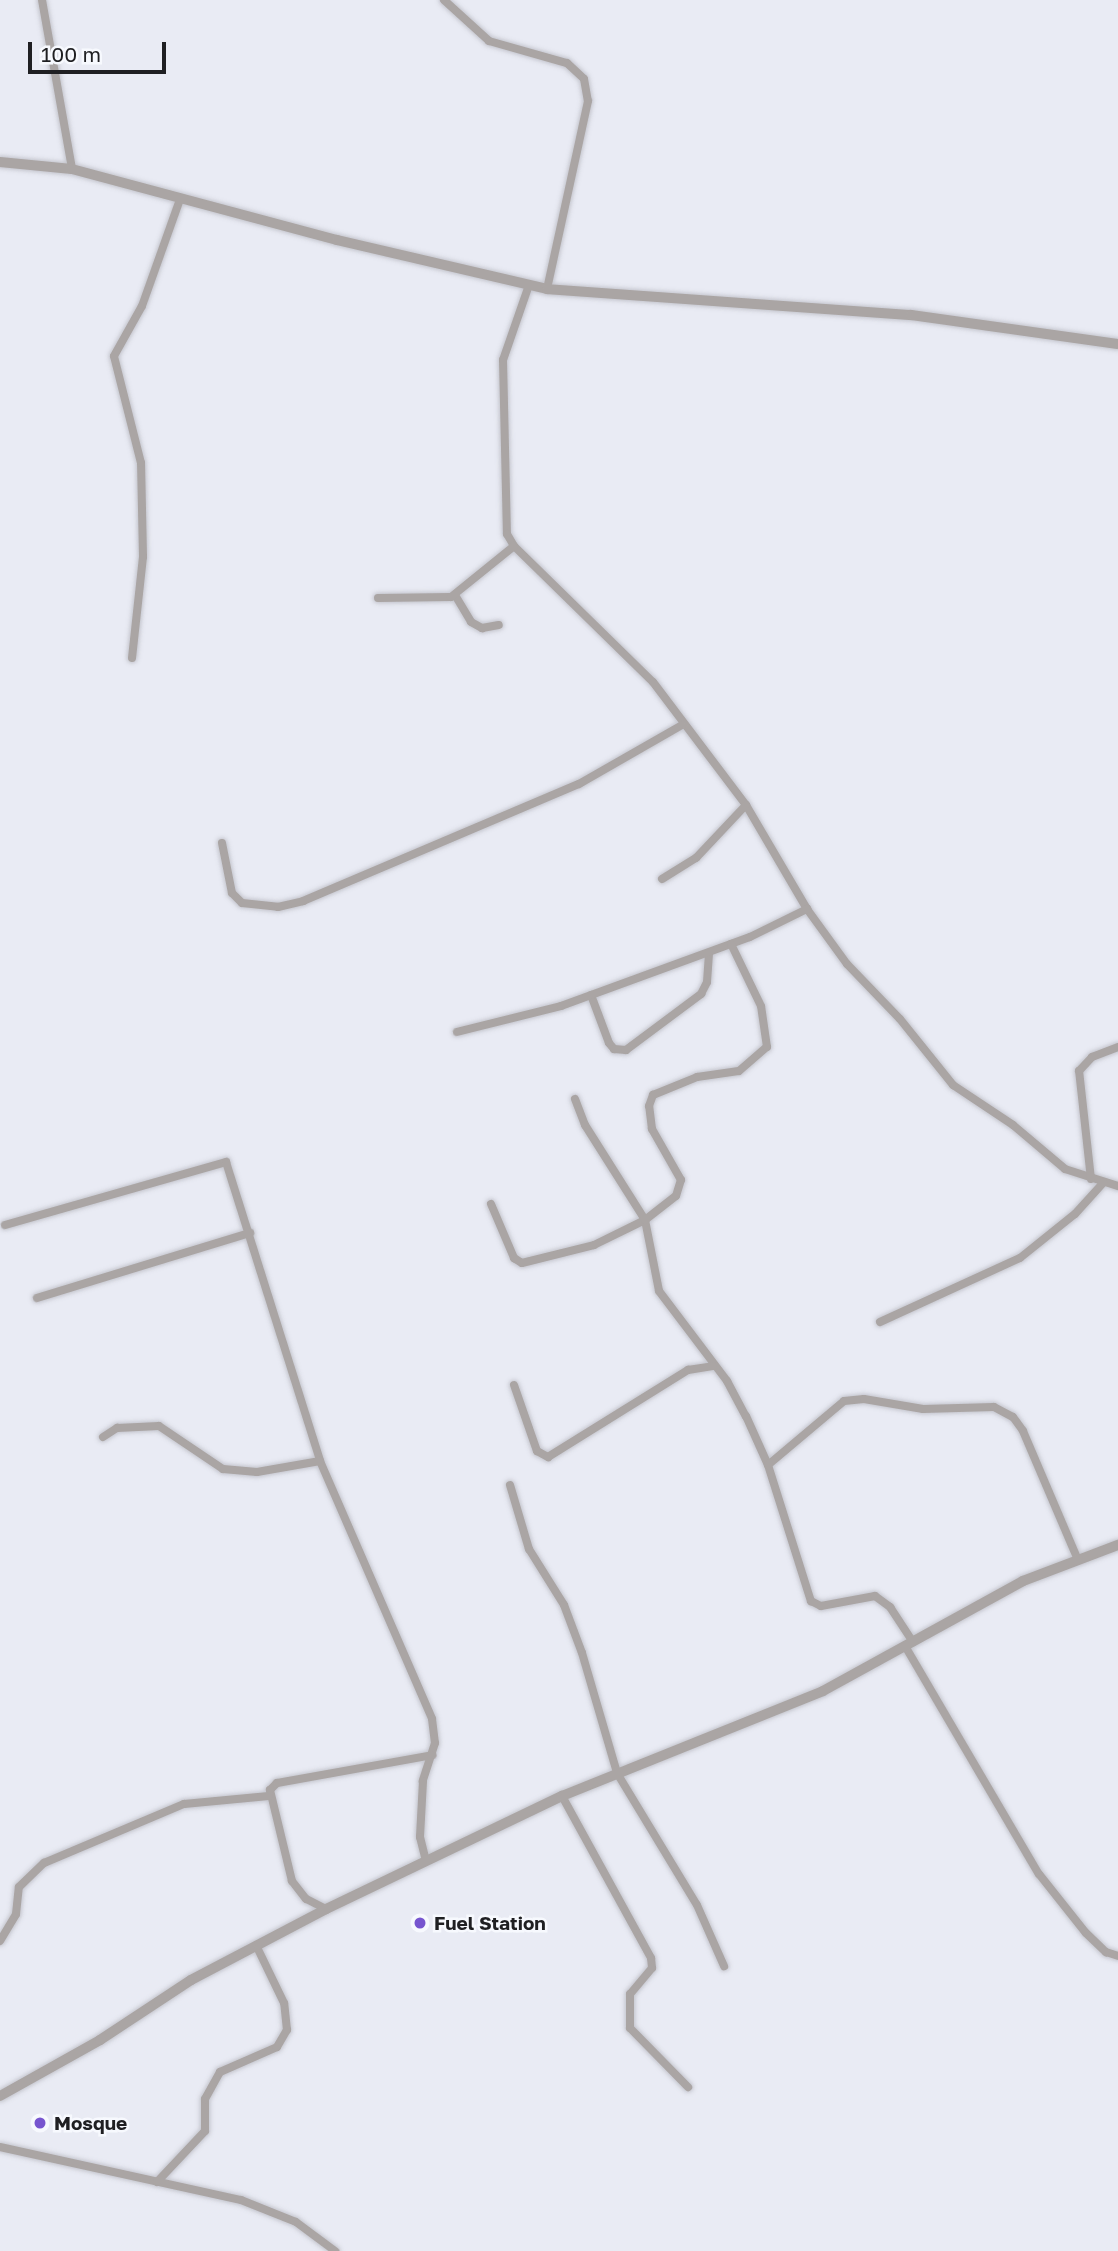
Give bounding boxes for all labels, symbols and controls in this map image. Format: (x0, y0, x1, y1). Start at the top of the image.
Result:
scale bar (32, 28, 170, 72)
text: 100 m (41, 41, 101, 67)
place label: Fuel Station (434, 1912, 546, 1934)
marker: Fuel Station (412, 1915, 428, 1931)
place label: Mosque (54, 2112, 127, 2134)
marker: Mosque (32, 2115, 48, 2131)

